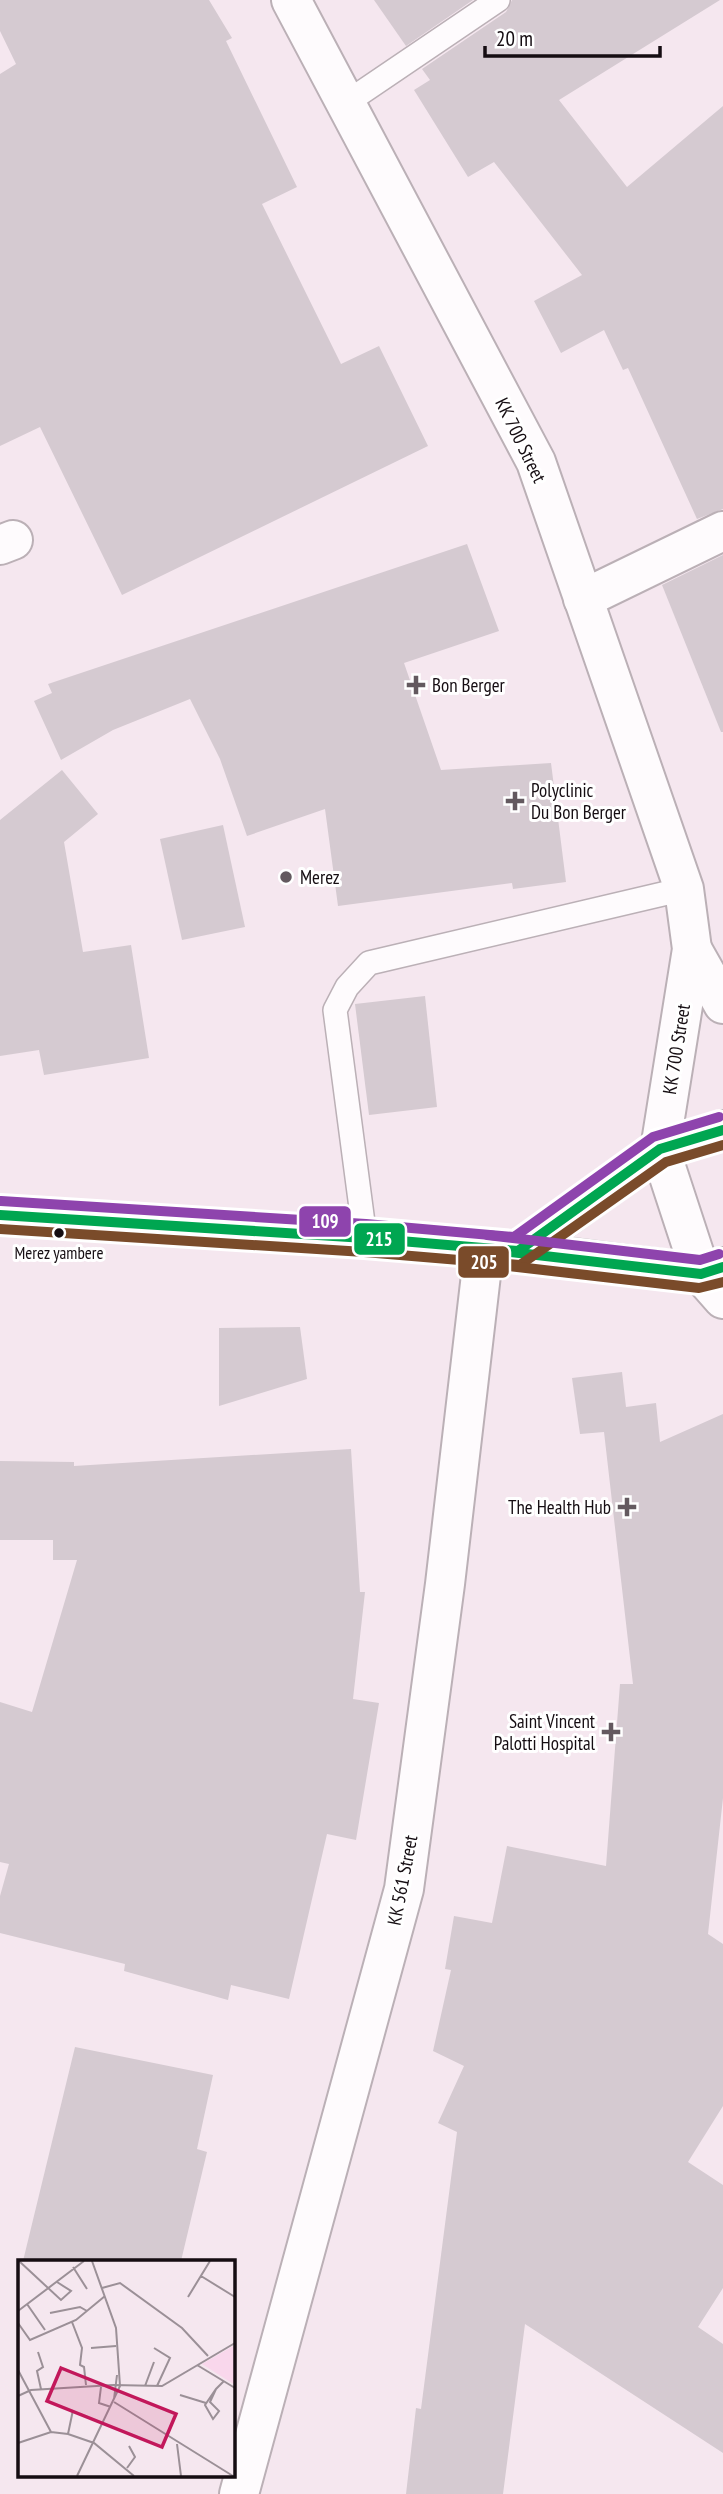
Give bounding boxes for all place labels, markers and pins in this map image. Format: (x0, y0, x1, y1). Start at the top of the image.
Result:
place label: Bon Berger (432, 673, 506, 697)
marker: Bon Berger (406, 675, 426, 695)
place label: Polyclinic Du Bon Berger (531, 778, 627, 824)
marker: Polyclinic Du Bon Berger (505, 791, 525, 811)
place label: Merez (300, 865, 340, 889)
marker: Merez (278, 869, 294, 885)
marker: Merez yambere (52, 1226, 66, 1240)
place label: Merez yambere (15, 1242, 103, 1264)
place label: The Health Hub (508, 1495, 611, 1519)
marker: The Health Hub (617, 1497, 637, 1517)
place label: Saint Vincent Palotti Hospital (494, 1709, 596, 1755)
marker: Saint Vincent Palotti Hospital (601, 1722, 621, 1742)

